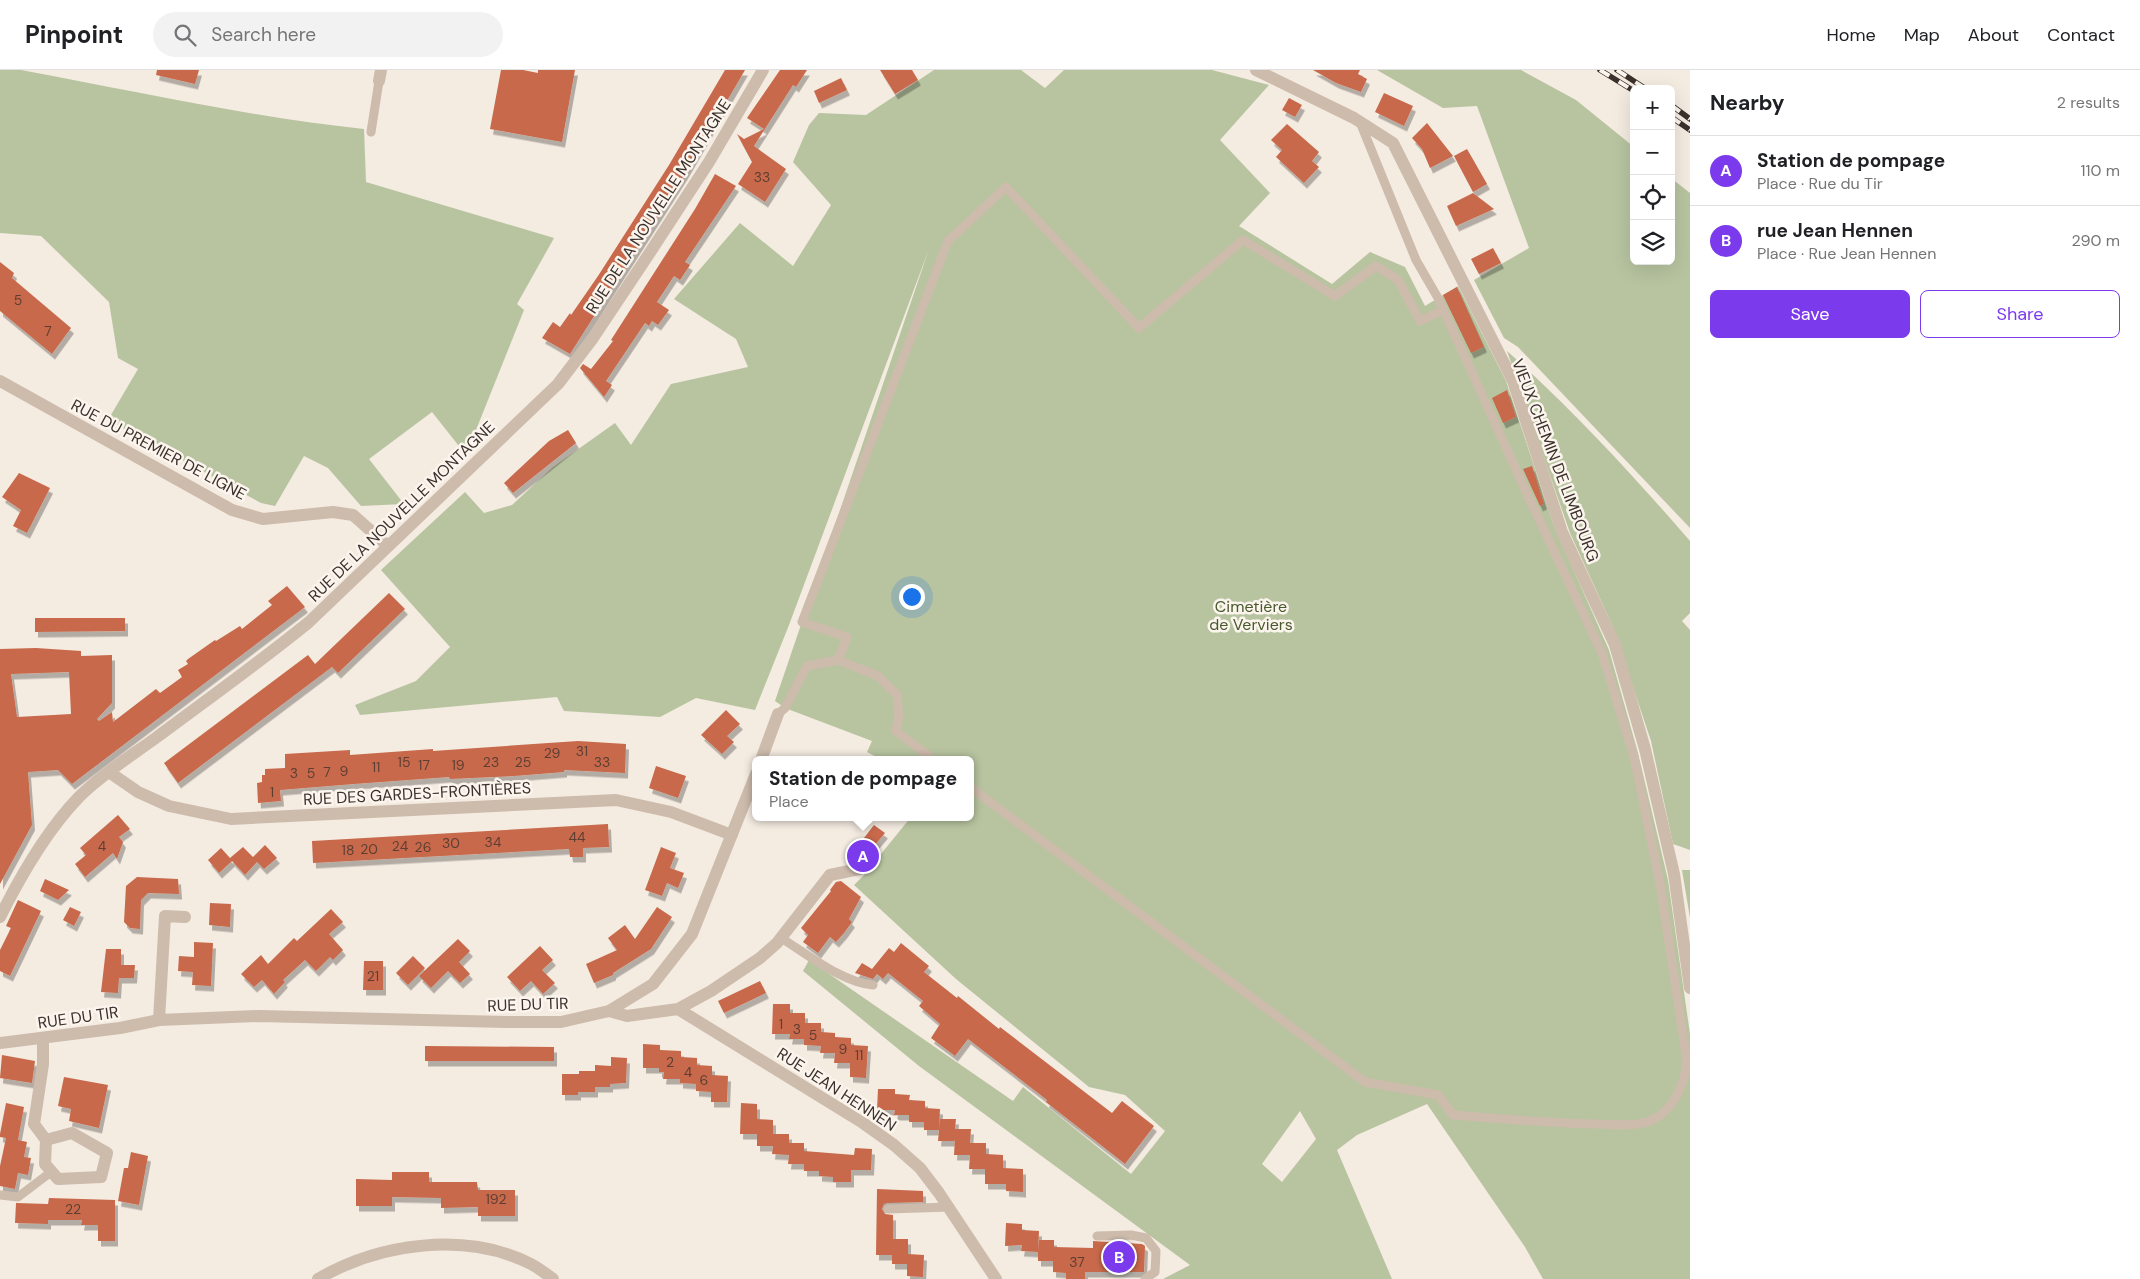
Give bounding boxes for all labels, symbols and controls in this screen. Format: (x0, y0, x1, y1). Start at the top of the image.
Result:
search box (153, 12, 503, 57)
text: Pinpoint (25, 19, 123, 50)
icon: search (171, 21, 199, 49)
text: Search here (211, 22, 316, 47)
text: Home (1826, 23, 1876, 47)
text: Map (1904, 23, 1940, 47)
text: About (1968, 23, 2019, 47)
text: Contact (2047, 23, 2115, 47)
map controls (1630, 85, 1675, 265)
button: + (1630, 85, 1675, 130)
text: Nearby (1710, 89, 1784, 117)
text: 2 results (2057, 92, 2120, 113)
street label: RUE DE LA NOUVELLE MONTAGNE (581, 95, 736, 317)
button: − (1630, 130, 1675, 175)
text: Station de pompage (1757, 148, 1945, 173)
text: A (1720, 160, 1732, 181)
text: 110 m (2081, 160, 2120, 181)
house number: 33 (754, 168, 770, 186)
text: Place · Rue du Tir (1757, 173, 1883, 194)
button: locate (1630, 175, 1675, 220)
text: rue Jean Hennen (1757, 218, 1913, 243)
button: layers (1630, 220, 1675, 265)
text: B (1721, 230, 1731, 251)
text: 290 m (2071, 230, 2120, 251)
text: Place · Rue Jean Hennen (1757, 243, 1936, 264)
button: Save (1710, 290, 1910, 338)
button: Share (1920, 290, 2120, 338)
house number: 5 (14, 291, 22, 309)
house number: 7 (44, 322, 52, 340)
street label: VIEUX CHEMIN DE LIMBOURG (1507, 356, 1604, 565)
street label: RUE DU PREMIER DE LIGNE (68, 394, 250, 505)
street label: RUE DE LA NOUVELLE MONTAGNE (304, 416, 499, 606)
your location (899, 584, 925, 610)
park label: Cimetière de Verviers (1209, 596, 1293, 635)
house number: 31 (576, 742, 588, 760)
house number: 29 (544, 744, 561, 762)
house number: 15 (398, 753, 410, 771)
house number: 23 (483, 753, 499, 771)
house number: 25 (515, 753, 531, 771)
house number: 33 (594, 753, 610, 771)
house number: 17 (418, 756, 430, 774)
house number: 19 (451, 756, 465, 774)
popup (752, 756, 974, 821)
house number: 11 (372, 758, 380, 776)
house number: 9 (340, 762, 349, 780)
house number: 7 (323, 763, 331, 781)
house number: 3 (290, 764, 298, 782)
house number: 5 (307, 764, 315, 782)
text: Station de pompage (769, 766, 957, 791)
street label: RUE DES GARDES-FRONTIÈRES (303, 777, 532, 810)
house number: 1 (270, 783, 274, 801)
text: Place (769, 791, 809, 812)
house number: 44 (569, 828, 586, 846)
house number: 34 (485, 833, 502, 851)
house number: 30 (442, 834, 460, 852)
house number: 4 (98, 837, 107, 855)
house number: 24 (392, 837, 409, 855)
pin: A (847, 837, 879, 875)
house number: 26 (415, 838, 431, 856)
house number: 20 (360, 840, 378, 858)
house number: 18 (342, 841, 354, 859)
house number: 21 (367, 967, 379, 985)
street label: RUE DU TIR (487, 993, 569, 1016)
street label: RUE DU TIR (36, 1001, 120, 1034)
house number: 1 (779, 1015, 783, 1033)
house number: 3 (793, 1020, 801, 1038)
house number: 5 (809, 1026, 817, 1044)
house number: 9 (839, 1040, 848, 1058)
street label: RUE JEAN HENNEN (773, 1043, 900, 1136)
house number: 11 (855, 1046, 863, 1064)
house number: 2 (666, 1053, 674, 1071)
house number: 4 (684, 1063, 693, 1081)
house number: 6 (700, 1071, 708, 1089)
house number: 192 (486, 1190, 507, 1208)
house number: 22 (65, 1200, 81, 1218)
pin: B (1103, 1238, 1135, 1276)
house number: 37 (1069, 1253, 1085, 1271)

